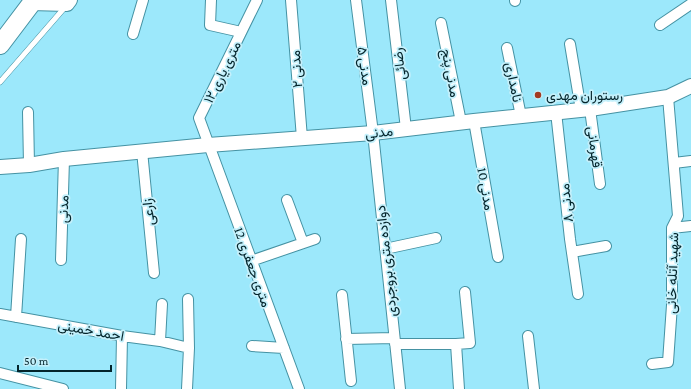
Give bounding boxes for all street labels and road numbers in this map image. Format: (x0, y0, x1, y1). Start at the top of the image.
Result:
street label: ۱۲ متری یاری (200, 38, 245, 106)
street label: مدنی ۵ (353, 46, 376, 87)
street label: رضائی (389, 47, 410, 81)
street label: مدنی پنج (435, 47, 464, 99)
street label: مدنی ۲ (287, 49, 306, 88)
street label: نامداری (501, 61, 526, 104)
street label: مدنی (364, 123, 394, 142)
street label: قهرمانی (583, 125, 606, 169)
street label: مدنی 10 (473, 166, 498, 212)
street label: مدنی ۸ (556, 183, 577, 223)
street label: مدنی (55, 195, 72, 223)
street label: زارعی (139, 197, 158, 226)
street label: دوازده متری بروجردی (372, 204, 401, 317)
street label: 12 متری جعفری (230, 225, 275, 310)
street label: شهید آتله خانی (663, 232, 682, 314)
street label: احمد خمینی (56, 316, 125, 345)

